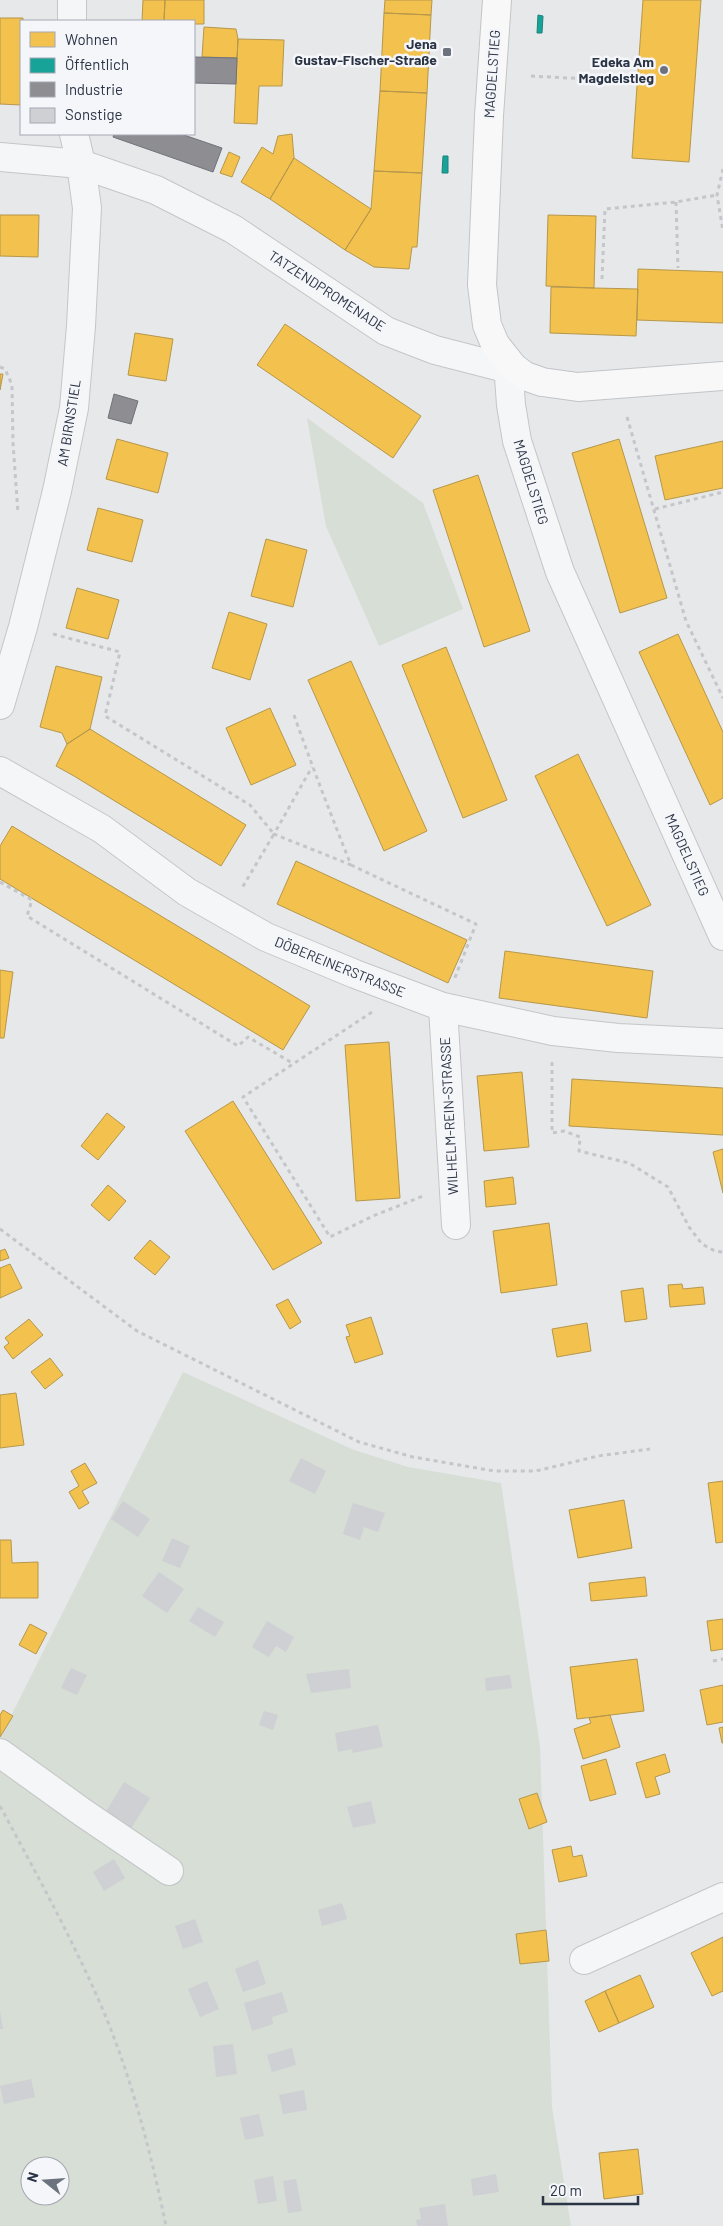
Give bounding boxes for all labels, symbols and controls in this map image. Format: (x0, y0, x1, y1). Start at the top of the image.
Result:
legend (20, 20, 195, 135)
street label: MAGDELSTIEG (480, 29, 503, 119)
text: Wohnen (65, 30, 118, 48)
place label: Jena Gustav-Fischer-Straße (295, 35, 437, 68)
marker: Jena Gustav-Fischer-Straße (441, 46, 453, 58)
place label: Edeka Am Magdelstieg (578, 53, 654, 86)
text: Öffentlich (65, 55, 129, 73)
marker: Edeka Am Magdelstieg (658, 64, 670, 76)
text: Industrie (65, 80, 123, 98)
text: Sonstige (65, 105, 123, 123)
street label: TATZENDPROMENADE (266, 246, 389, 335)
street label: AM BIRNSTIEL (53, 378, 84, 468)
street label: MAGDELSTIEG (510, 437, 553, 527)
street label: MAGDELSTIEG (662, 811, 713, 899)
street label: DÖBEREINERSTRASSE (272, 933, 408, 1001)
street label: WILHELM-REIN-STRASSE (436, 1037, 461, 1196)
north arrow (20, 2156, 70, 2206)
text: N (23, 2170, 42, 2184)
scale bar (543, 2174, 638, 2206)
text: 20 m (550, 2181, 582, 2199)

